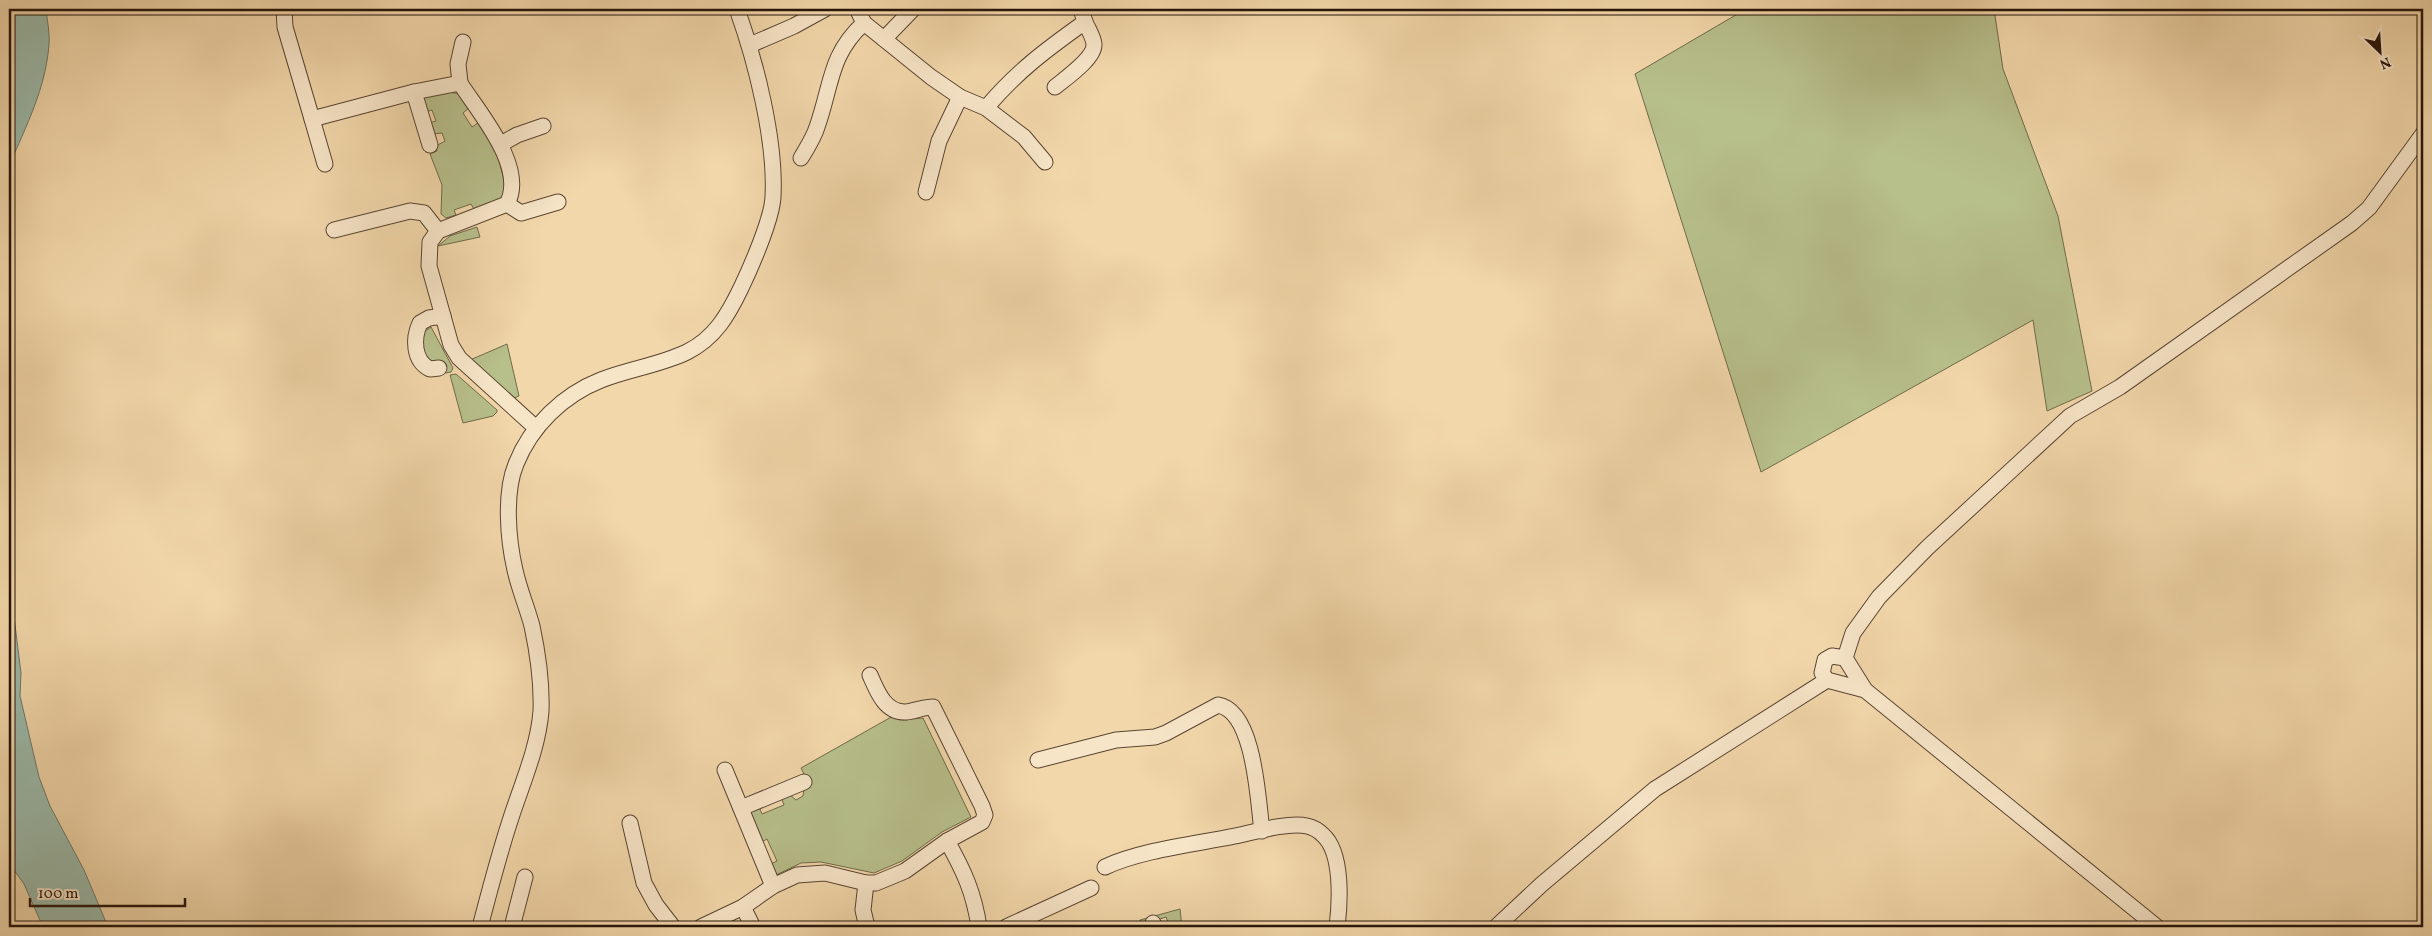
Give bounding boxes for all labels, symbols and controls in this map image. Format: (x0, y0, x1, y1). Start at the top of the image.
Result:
north arrow (2354, 28, 2404, 78)
text: N (2376, 52, 2393, 73)
scale bar (30, 876, 185, 908)
text: 100 m (38, 884, 78, 905)

